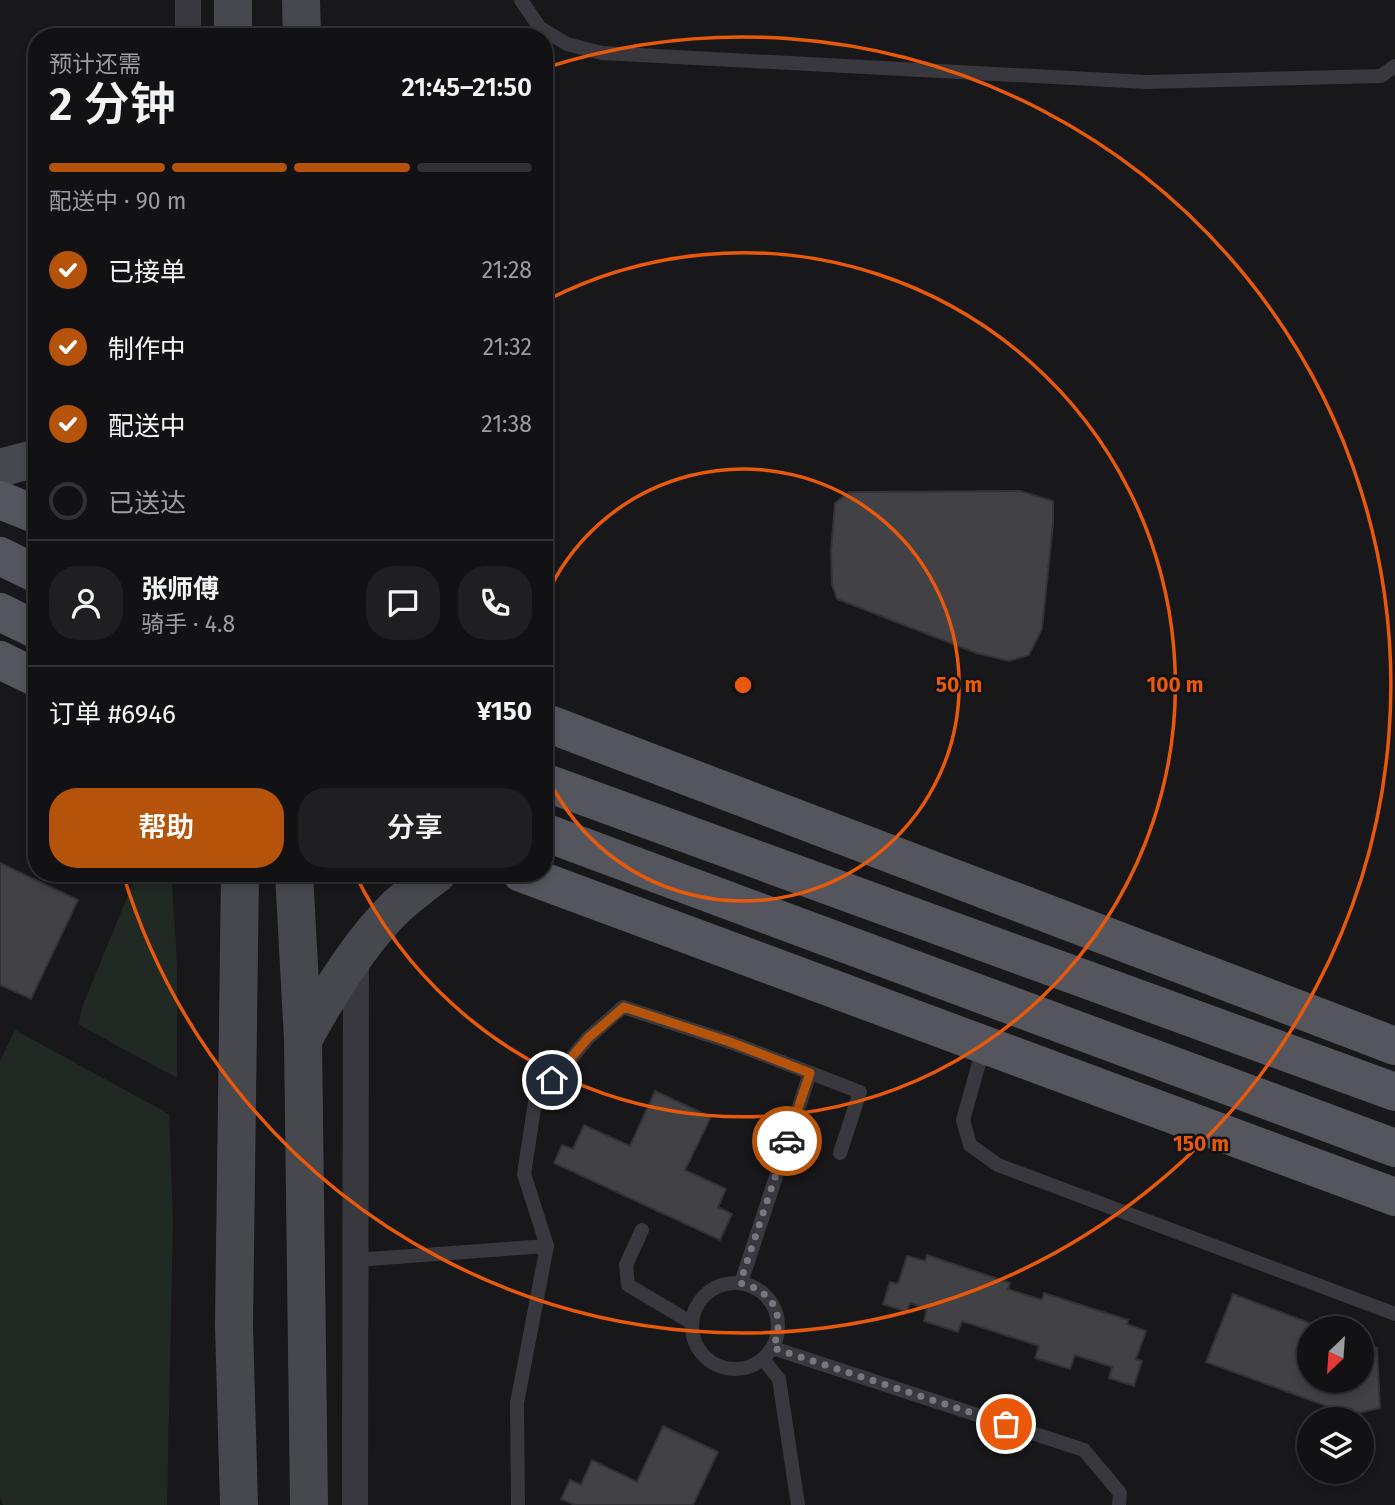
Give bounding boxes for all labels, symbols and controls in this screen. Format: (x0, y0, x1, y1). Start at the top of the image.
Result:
text: 预计还需 (49, 50, 141, 78)
text: 21:45–21:50 (401, 72, 532, 103)
text: 2 分钟 (49, 77, 176, 132)
text: 配送中 · 90 m (49, 187, 186, 215)
icon: check (49, 251, 87, 289)
text: 21:28 (482, 256, 532, 284)
text: 已接单 (108, 257, 186, 288)
icon: check (49, 328, 87, 366)
text: 21:32 (483, 333, 532, 361)
text: 制作中 (108, 334, 186, 365)
icon: check (49, 405, 87, 443)
text: 21:38 (481, 410, 532, 438)
text: 配送中 (108, 411, 186, 442)
text: 已送达 (108, 488, 186, 519)
button: person (49, 566, 123, 640)
button: chat (366, 566, 440, 640)
button: phone (458, 566, 532, 640)
text: 张师傅 (141, 574, 219, 605)
text: 骑手 · 4.8 (141, 610, 235, 638)
text: 50 m (936, 672, 982, 698)
text: 100 m (1146, 672, 1204, 698)
centre of rings (731, 673, 755, 697)
text: ¥150 (477, 696, 532, 727)
text: 订单 #6946 (49, 699, 176, 730)
button: 帮助 (49, 788, 284, 868)
button: 分享 (298, 788, 532, 868)
pin (522, 1050, 582, 1110)
icon: home (533, 1061, 571, 1099)
courier (752, 1106, 822, 1176)
icon: car (768, 1122, 806, 1160)
text: 150 m (1173, 1131, 1229, 1157)
north arrow (1297, 1316, 1374, 1393)
map controls (1297, 1316, 1374, 1484)
pin (976, 1394, 1036, 1454)
icon: bag (987, 1405, 1025, 1443)
button: layers (1297, 1407, 1374, 1484)

